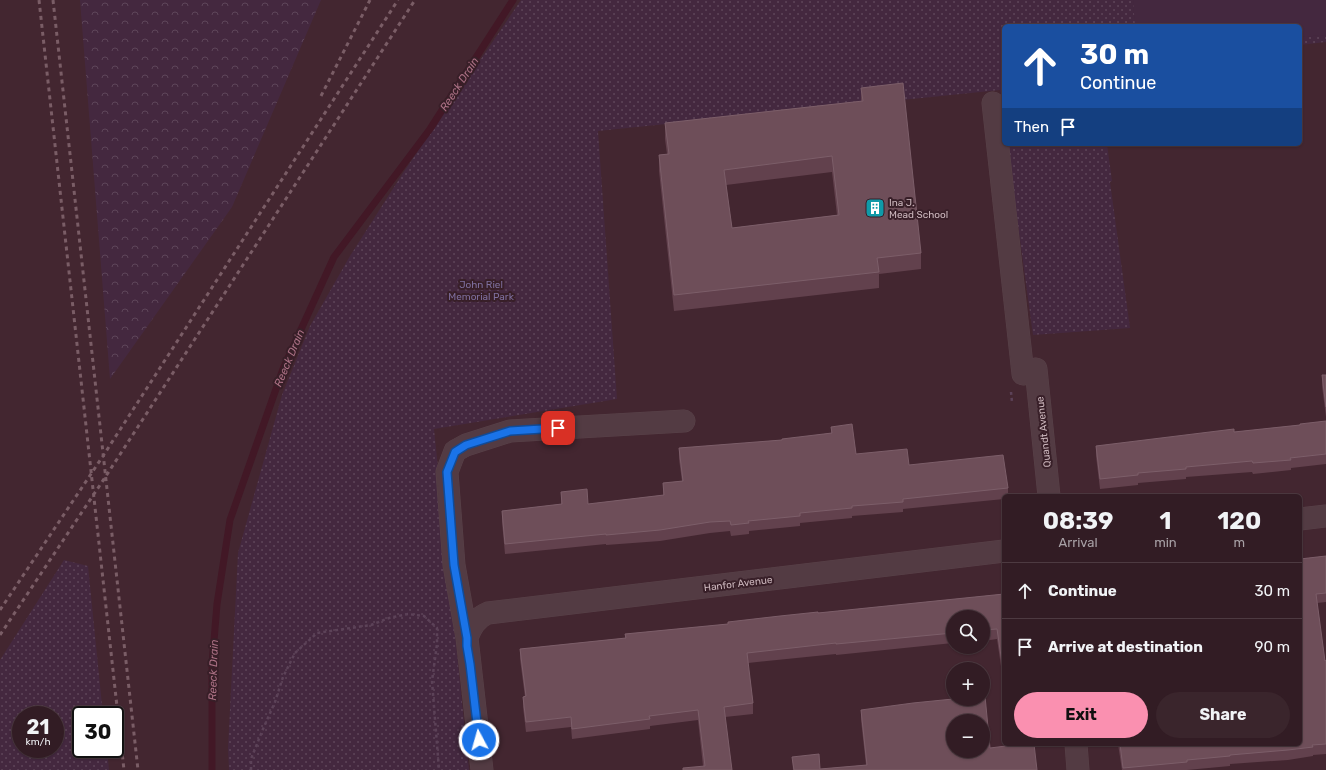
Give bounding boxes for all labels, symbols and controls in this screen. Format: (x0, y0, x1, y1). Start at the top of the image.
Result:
text: 30 m (1080, 38, 1149, 71)
icon: ahead (1014, 40, 1066, 92)
water label: Reeck Drain (437, 55, 482, 114)
text: Continue (1080, 72, 1156, 94)
icon: arrive (1057, 116, 1079, 138)
text: Then (1014, 118, 1049, 136)
building icon: Ina J. Mead School (864, 197, 886, 219)
place label: Ina J. Mead School (889, 197, 948, 221)
park label: John Riel Memorial Park (448, 279, 515, 303)
water label: Reeck Drain (271, 327, 308, 389)
street label: Quandt Avenue (1034, 395, 1054, 468)
pin (541, 411, 575, 445)
icon: arrive (547, 417, 569, 439)
text: 08:39 (1043, 507, 1113, 535)
text: 1 (1159, 507, 1171, 535)
text: 120 (1217, 507, 1261, 535)
text: Arrival (1059, 535, 1098, 550)
text: min (1154, 535, 1177, 550)
text: m (1234, 535, 1245, 550)
street label: Hanfor Avenue (703, 574, 773, 594)
icon: ahead (1014, 580, 1036, 602)
text: Continue (1048, 582, 1117, 600)
text: 30 m (1254, 582, 1290, 600)
map controls (946, 610, 990, 758)
button: search (946, 610, 990, 654)
icon: arrive (1014, 636, 1036, 658)
text: Arrive at destination (1048, 638, 1203, 656)
text: 90 m (1255, 638, 1290, 656)
water label: Reeck Drain (206, 639, 221, 701)
button: + (946, 662, 990, 706)
button: Exit (1014, 692, 1148, 738)
button: Share (1156, 692, 1290, 738)
speed limit sign: 30 (72, 706, 124, 758)
button: − (946, 714, 990, 758)
text: 21 (27, 715, 49, 739)
position arrow (458, 719, 500, 761)
text: km/h (26, 736, 50, 748)

